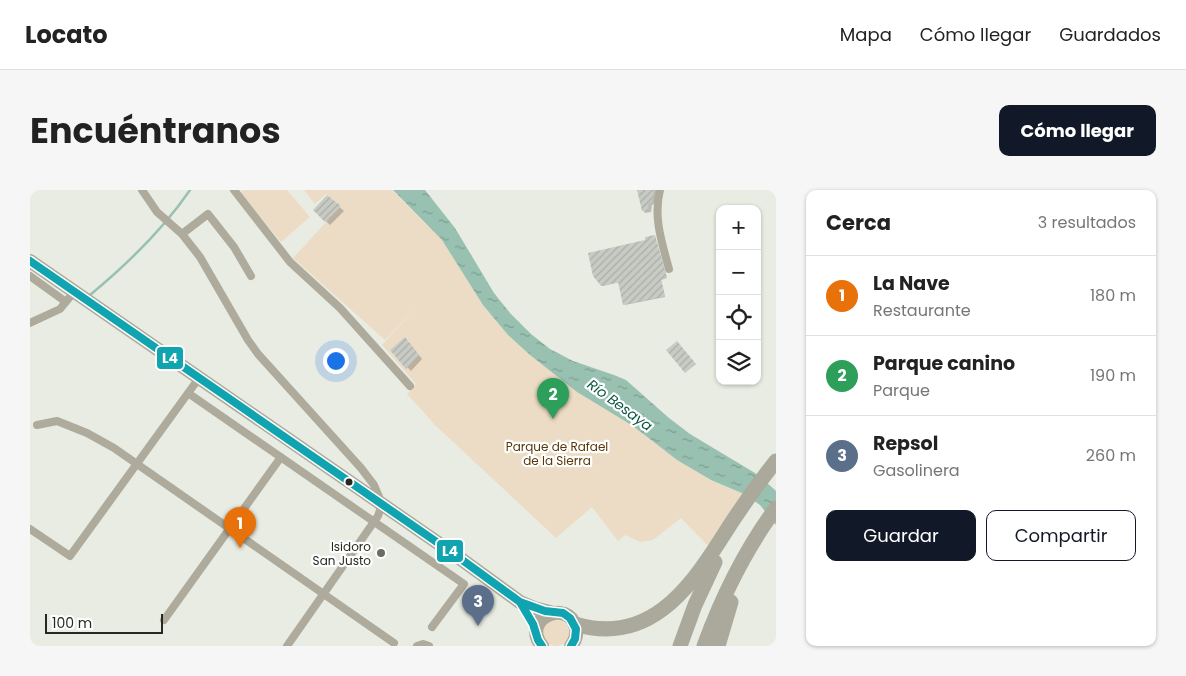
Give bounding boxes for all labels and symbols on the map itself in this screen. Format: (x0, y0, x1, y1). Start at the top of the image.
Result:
line badge: L4 (156, 346, 184, 370)
text: L4 (162, 348, 178, 368)
your location (323, 348, 349, 374)
water label: Río Besaya (583, 374, 657, 436)
pin: 2 (537, 378, 569, 419)
park label: Parque de Rafael de la Sierra (506, 438, 608, 469)
unlabelled marker (344, 477, 354, 487)
pin: 1 (224, 507, 256, 548)
place label: Isidoro San Justo (313, 538, 371, 569)
line badge: L4 (436, 539, 464, 563)
text: L4 (442, 541, 458, 561)
marker: Isidoro San Justo (375, 547, 387, 559)
pin: 3 (462, 585, 494, 626)
scale bar (45, 611, 162, 634)

